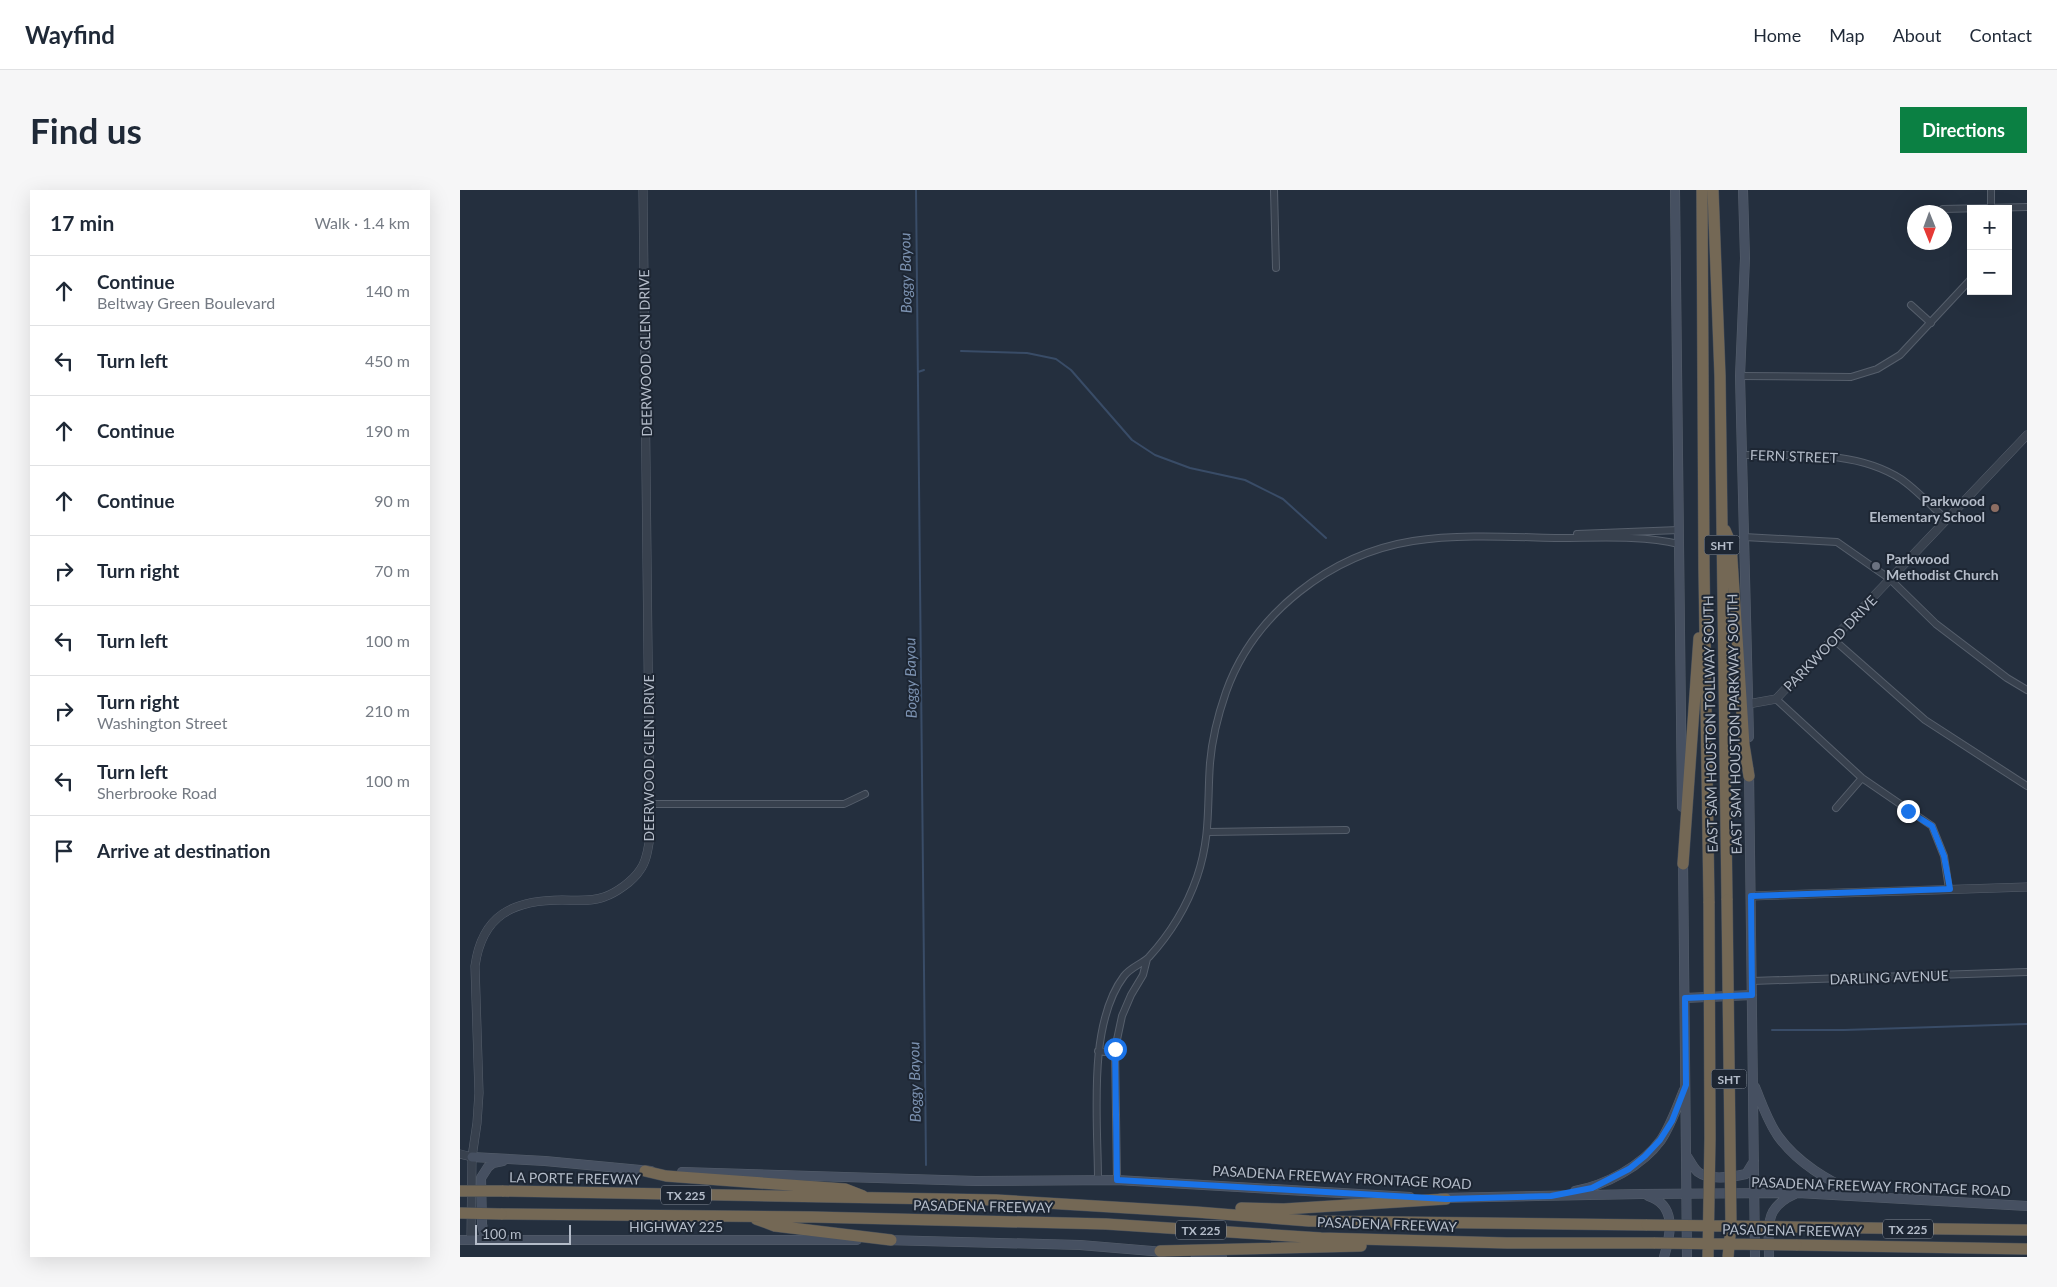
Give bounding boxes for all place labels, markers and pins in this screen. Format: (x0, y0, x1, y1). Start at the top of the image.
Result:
place label: Parkwood Elementary School (1869, 492, 1985, 525)
marker: Parkwood Elementary School (1989, 502, 2001, 514)
place label: Parkwood Methodist Church (1886, 550, 1999, 583)
marker: Parkwood Methodist Church (1870, 560, 1882, 572)

